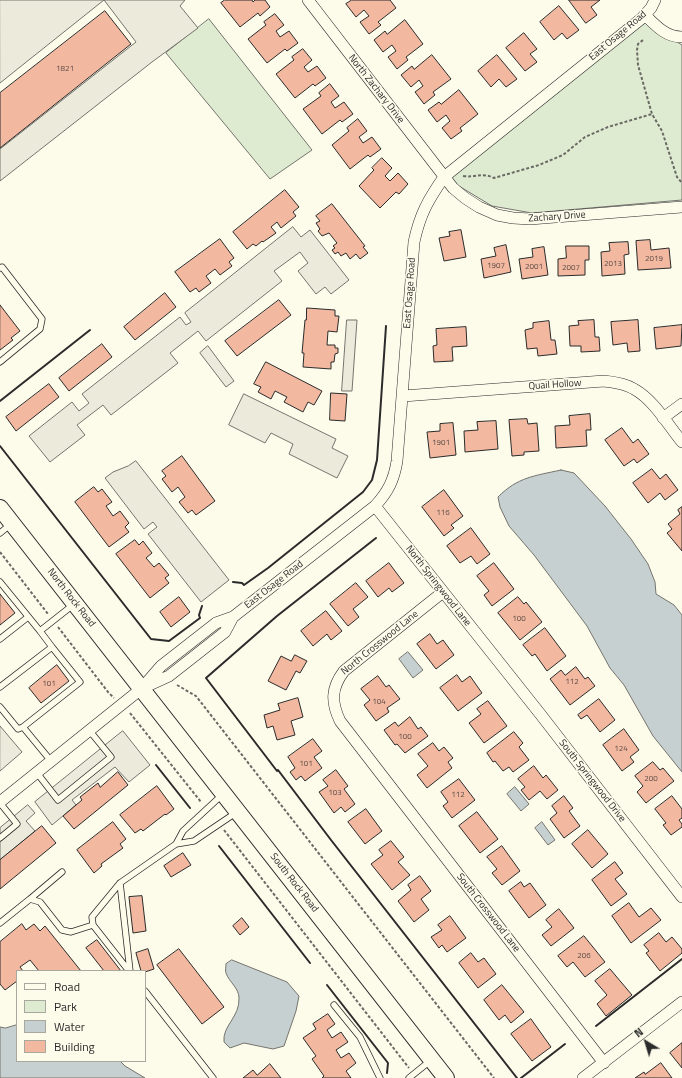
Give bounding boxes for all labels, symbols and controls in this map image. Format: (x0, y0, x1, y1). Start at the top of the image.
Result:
street label: East Osage Road (587, 9, 649, 63)
street label: North Zachary Drive (345, 52, 407, 126)
house number: 1821 (56, 64, 74, 74)
street label: Zachary Drive (528, 209, 586, 225)
house number: 2019 (645, 254, 663, 264)
street label: East Osage Road (402, 257, 418, 329)
house number: 2013 (604, 259, 622, 269)
house number: 1907 (487, 261, 505, 271)
house number: 2001 (525, 262, 543, 272)
house number: 2007 (562, 263, 580, 273)
street label: Quail Hollow (528, 377, 582, 393)
house number: 1901 (432, 438, 450, 448)
house number: 116 (436, 508, 450, 518)
street label: North Springwood Lane (403, 543, 473, 629)
street label: East Osage Road (242, 558, 306, 612)
street label: North Rock Road (44, 566, 98, 630)
street label: North Crosswood Lane (339, 608, 421, 678)
house number: 100 (512, 614, 526, 624)
house number: 112 (565, 677, 579, 687)
house number: 101 (42, 679, 56, 689)
house number: 104 (372, 697, 386, 707)
house number: 100 (398, 732, 412, 742)
street label: South Springwood Drive (556, 737, 628, 825)
house number: 124 (614, 744, 628, 754)
house number: 101 (299, 759, 313, 769)
house number: 200 (644, 774, 658, 784)
house number: 103 (328, 788, 342, 798)
house number: 112 (451, 790, 465, 800)
street label: South Rock Road (267, 851, 321, 915)
street label: South Crosswood Lane (454, 871, 522, 955)
house number: 206 (577, 951, 591, 961)
legend (16, 970, 146, 1062)
text: Road (54, 977, 80, 996)
text: Park (54, 997, 77, 1016)
text: Water (54, 1017, 85, 1036)
north arrow (626, 1022, 666, 1062)
text: N (631, 1024, 647, 1041)
text: Building (54, 1037, 95, 1056)

